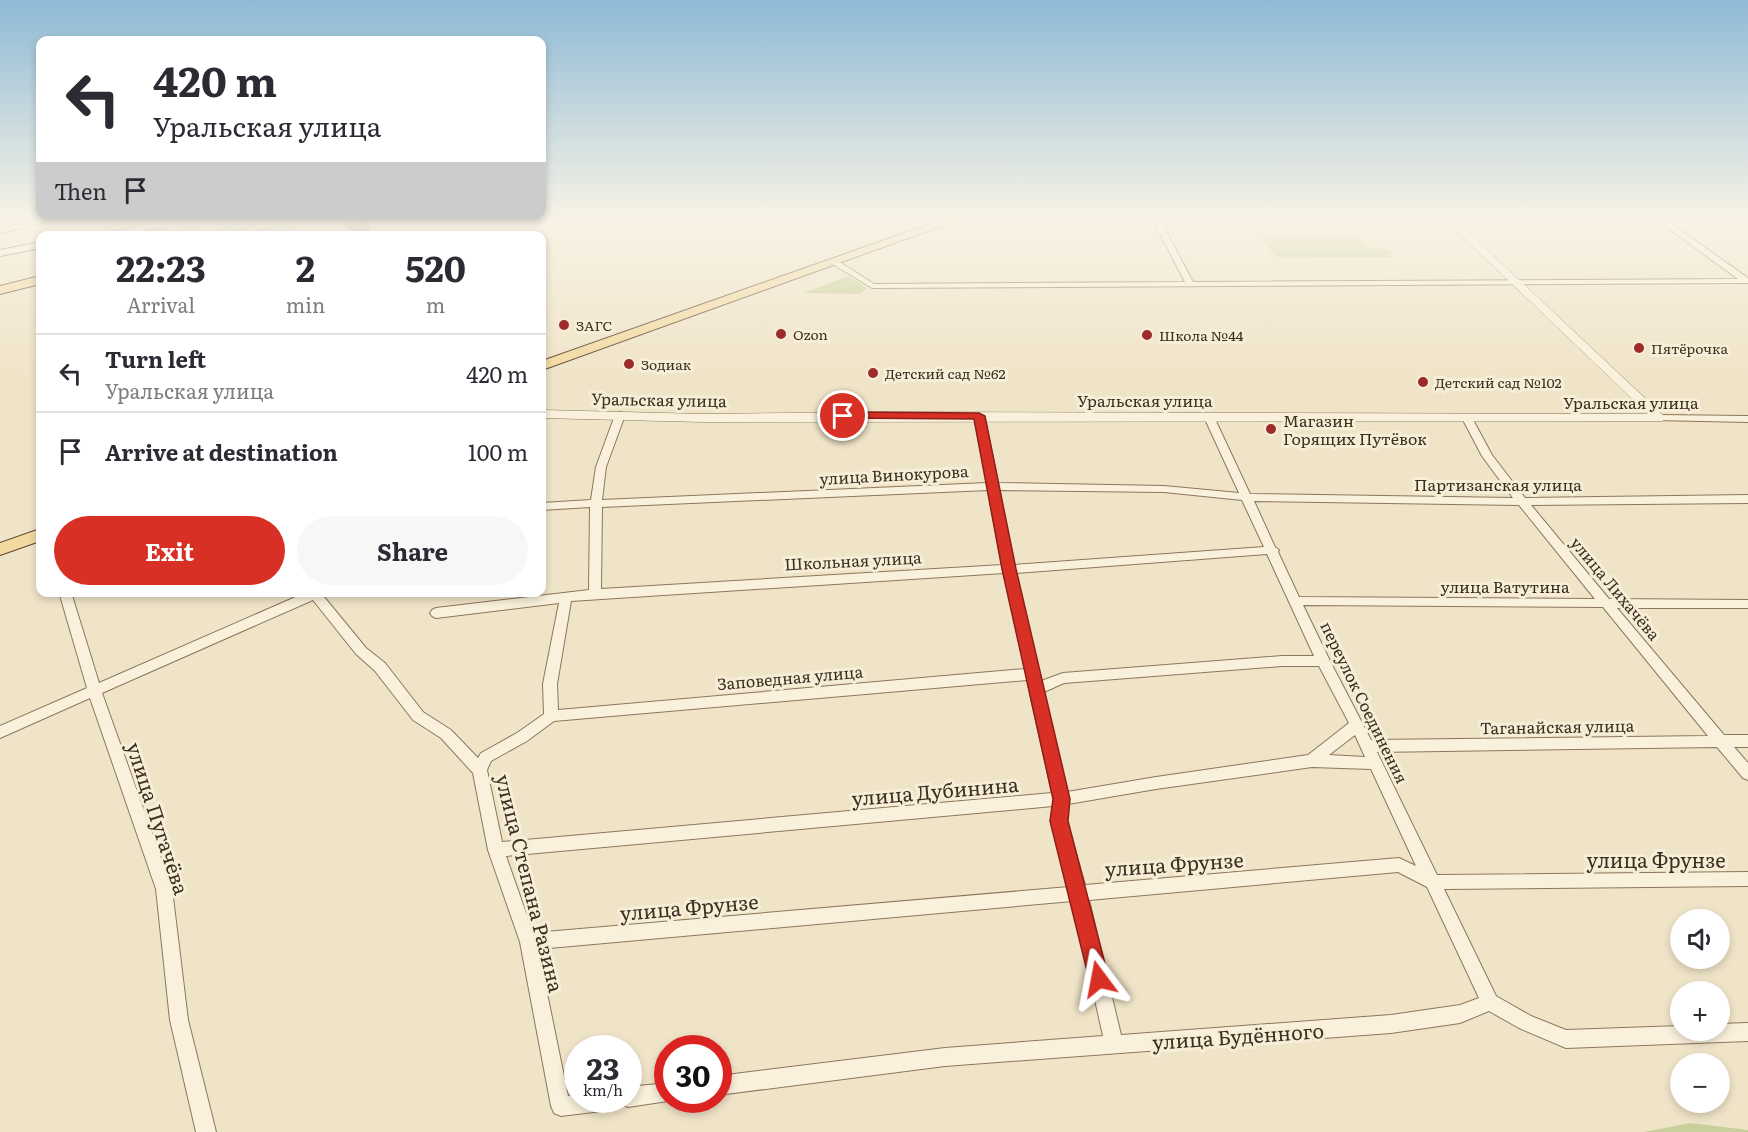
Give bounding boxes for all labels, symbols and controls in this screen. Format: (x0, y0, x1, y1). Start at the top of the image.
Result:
text: 420 m (153, 48, 277, 110)
icon: left (54, 60, 132, 138)
text: Уральская улица (153, 105, 381, 145)
text: Then (54, 174, 107, 207)
icon: arrive (119, 174, 152, 207)
text: 22:23 (116, 240, 206, 293)
text: 2 (296, 240, 315, 293)
text: 520 (405, 240, 466, 293)
text: Arrival (127, 289, 195, 319)
text: min (286, 289, 325, 319)
text: m (426, 289, 445, 319)
place label: ЗАГС (576, 315, 613, 335)
marker: ЗАГС (557, 318, 571, 332)
place label: Ozon (793, 324, 828, 344)
place label: Школа №44 (1159, 325, 1244, 345)
marker: Ozon (774, 327, 788, 341)
marker: Школа №44 (1140, 328, 1154, 342)
place label: Пятёрочка (1651, 338, 1729, 358)
marker: Пятёрочка (1632, 341, 1646, 355)
text: Turn left (105, 342, 206, 375)
place label: Зодиак (641, 354, 692, 374)
icon: left (54, 357, 87, 390)
text: 420 m (466, 357, 528, 390)
marker: Зодиак (622, 357, 636, 371)
place label: Детский сад №62 (885, 363, 1006, 383)
marker: Детский сад №62 (866, 366, 880, 380)
place label: Детский сад №102 (1435, 372, 1562, 392)
text: Уральская улица (105, 375, 274, 405)
marker: Детский сад №102 (1416, 375, 1430, 389)
street label: Уральская улица (591, 386, 727, 412)
street label: Уральская улица (1077, 388, 1213, 412)
pin (817, 390, 868, 441)
street label: Уральская улица (1563, 390, 1699, 414)
icon: arrive (826, 399, 859, 432)
place label: Магазин Горящих Путёвок (1283, 408, 1427, 450)
marker: Магазин Горящих Путёвок (1264, 422, 1278, 436)
icon: arrive (54, 435, 87, 468)
text: Arrive at destination (105, 435, 338, 468)
text: 100 m (468, 435, 528, 468)
street label: улица Винокурова (819, 458, 970, 490)
street label: Партизанская улица (1414, 472, 1582, 496)
button: Exit (54, 516, 285, 585)
button: Share (297, 516, 528, 585)
street label: улица Лихачёва (1565, 531, 1667, 645)
street label: Школьная улица (784, 544, 923, 576)
street label: улица Ватутина (1440, 574, 1570, 598)
street label: переулок Соединения (1315, 617, 1415, 787)
street label: Заповедная улица (716, 659, 864, 695)
street label: Таганайская улица (1480, 713, 1635, 739)
street label: улица Пугачёва (120, 738, 198, 898)
street label: улица Дубинина (850, 768, 1020, 812)
street label: улица Степана Разина (489, 771, 573, 995)
street label: улица Фрунзе (1104, 843, 1244, 883)
street label: улица Фрунзе (1586, 844, 1726, 874)
street label: улица Фрунзе (618, 885, 760, 927)
map controls (1670, 909, 1730, 1113)
button: sound (1670, 909, 1730, 969)
position arrow (1067, 947, 1131, 1011)
button: + (1670, 981, 1730, 1041)
street label: улица Будённого (1151, 1014, 1325, 1056)
speed limit sign: 30 (654, 1035, 732, 1113)
text: 23 (587, 1045, 619, 1089)
button: − (1670, 1053, 1730, 1113)
text: km/h (583, 1078, 623, 1101)

